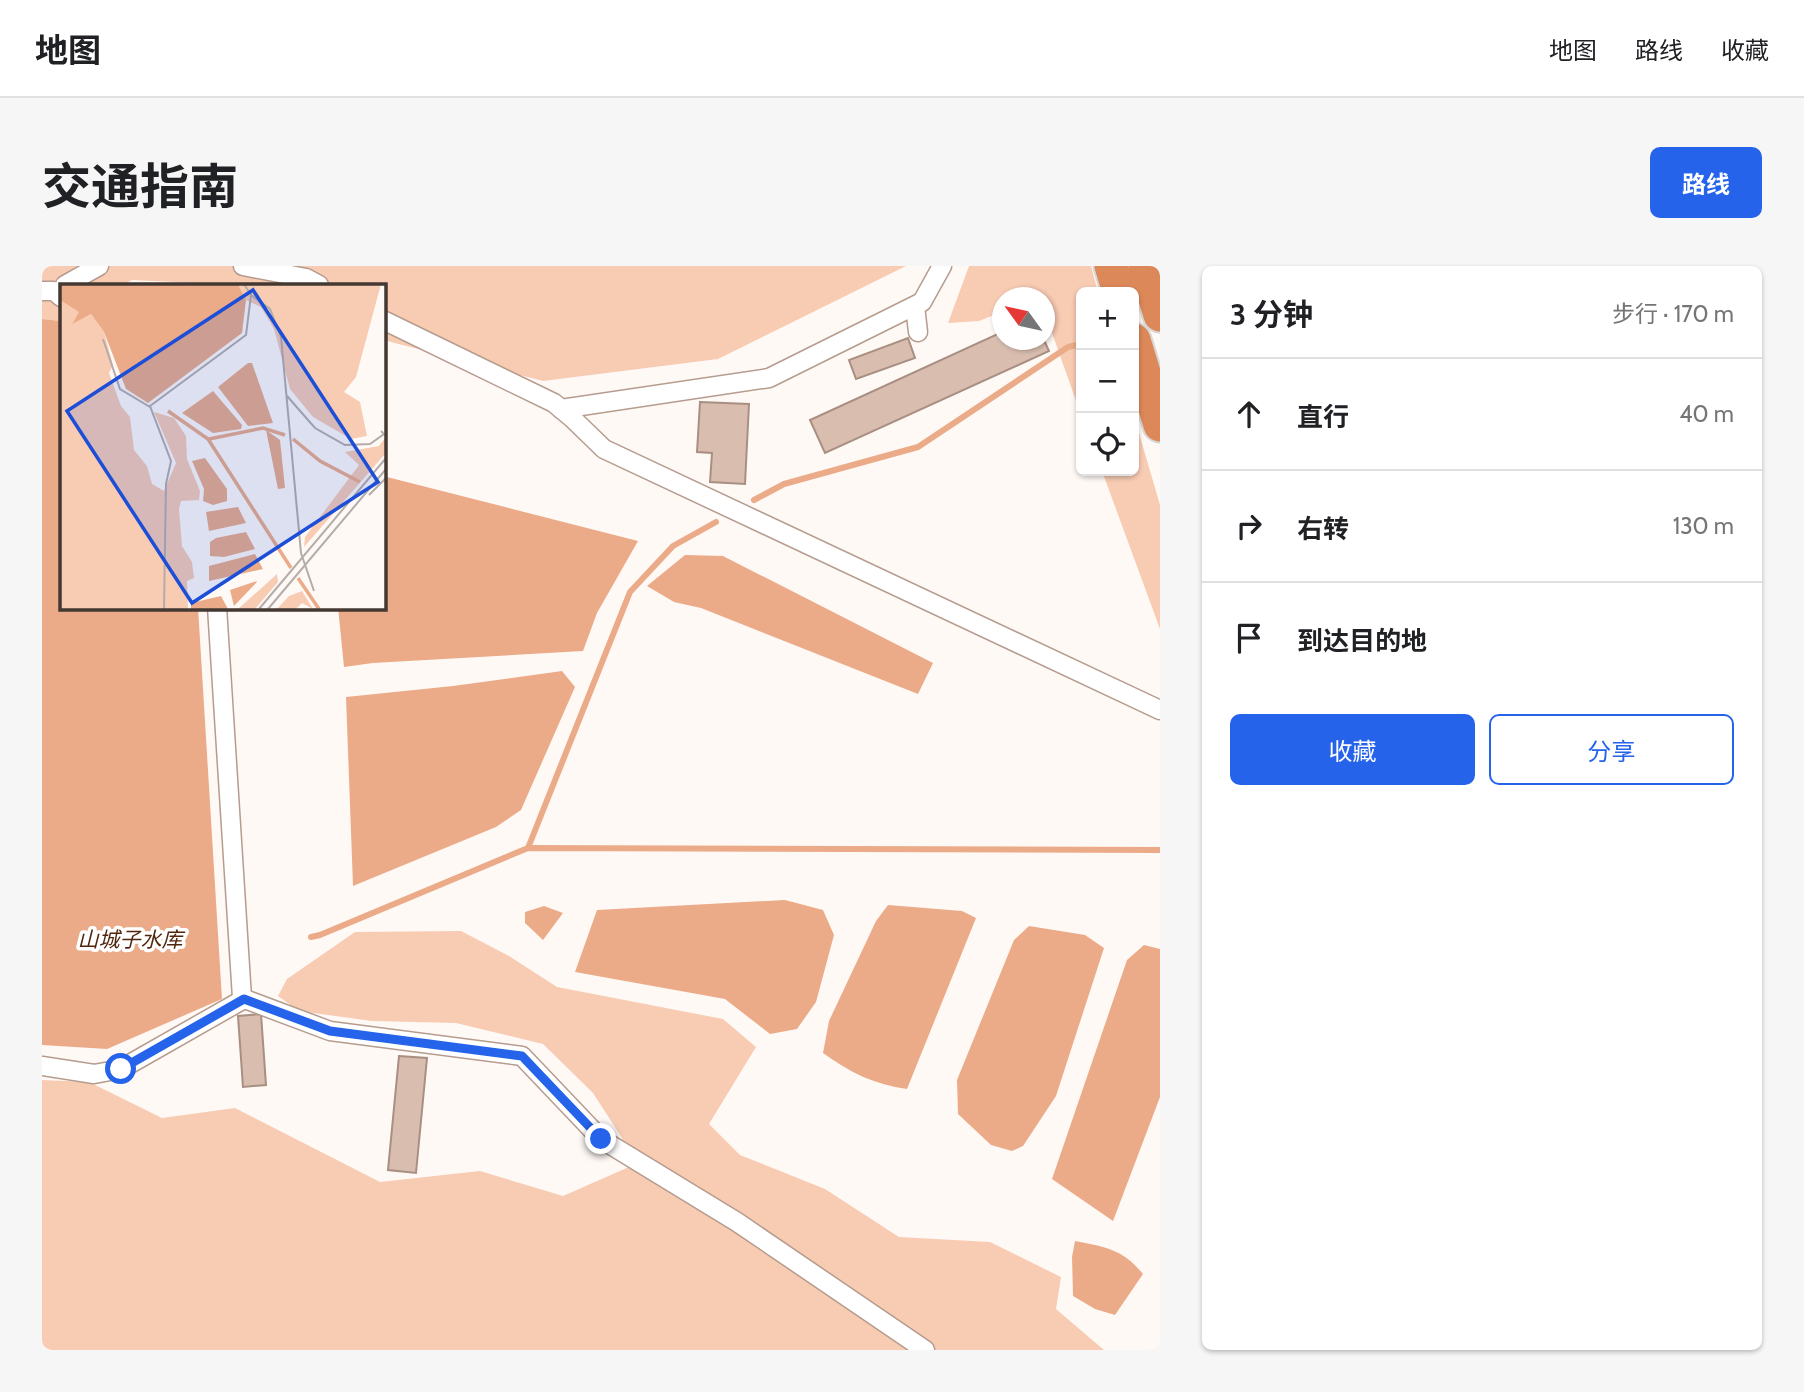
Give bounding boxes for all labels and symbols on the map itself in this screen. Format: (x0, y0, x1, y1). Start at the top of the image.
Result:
inset map (60, 284, 385, 609)
north arrow (992, 287, 1055, 350)
water label: 山城子水库 (78, 927, 185, 952)
route start (105, 1053, 136, 1084)
route end (585, 1123, 616, 1154)

